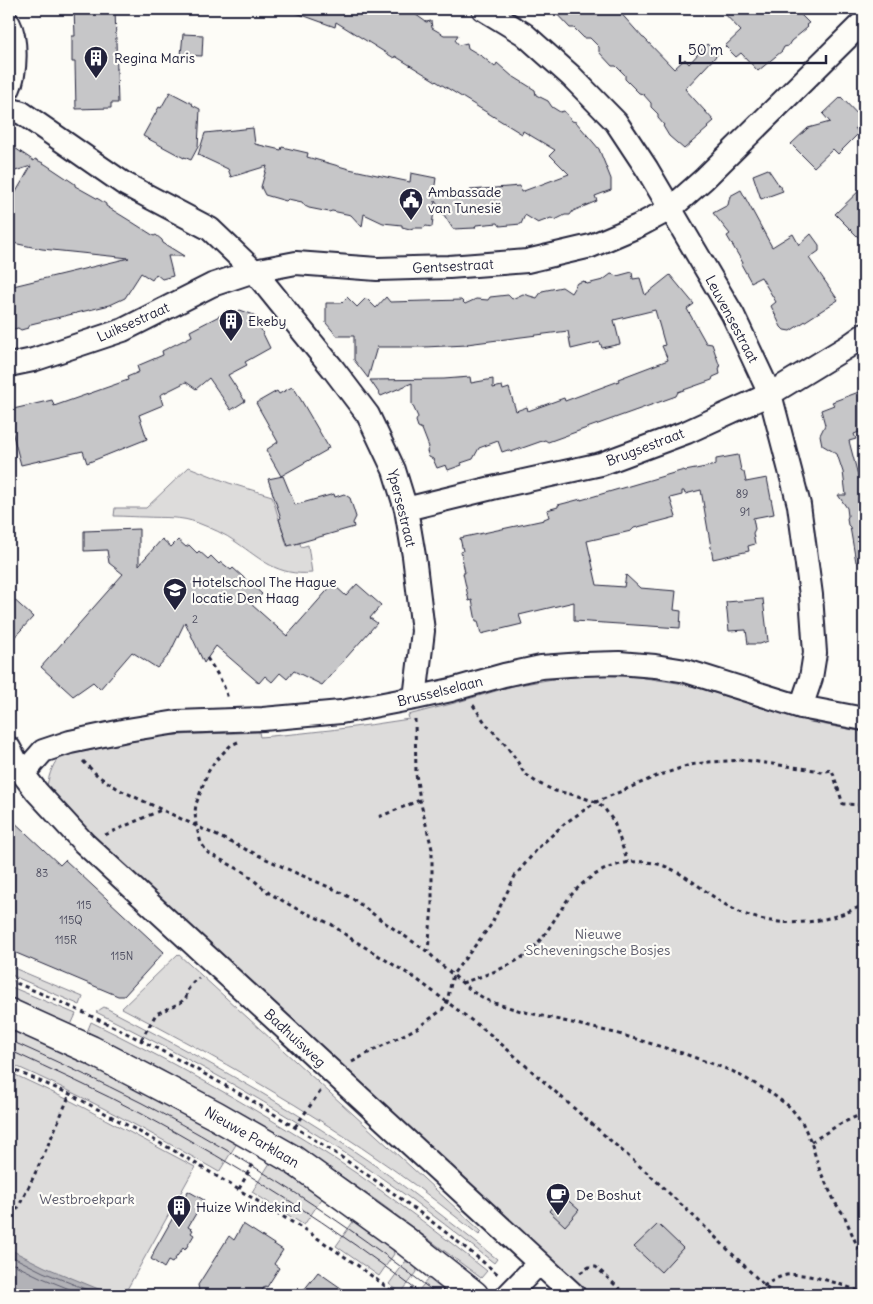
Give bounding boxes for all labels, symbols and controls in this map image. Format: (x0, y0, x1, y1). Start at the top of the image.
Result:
scale bar (680, 32, 827, 64)
text: 50 m (688, 40, 723, 59)
building icon: Regina Maris (83, 45, 109, 79)
place label: Regina Maris (114, 49, 195, 67)
place label: Ambassade van Tunesië (428, 183, 501, 217)
public building icon: Ambassade van Tunesië (398, 187, 424, 221)
street label: Gentsestraat (412, 255, 494, 277)
street label: Leuvensestraat (701, 272, 763, 366)
street label: Luiksestraat (94, 298, 172, 346)
building icon: Ekeby (218, 308, 244, 342)
place label: Ekeby (248, 312, 287, 330)
street label: Brugsestraat (603, 424, 687, 470)
street label: Ypersestraat (384, 467, 420, 549)
house number: 89 (736, 487, 748, 501)
house number: 91 (740, 505, 750, 519)
place label: Hotelschool The Hague locatie Den Haag (192, 573, 337, 607)
school or university icon: Hotelschool The Hague locatie Den Haag (162, 577, 188, 611)
house number: 2 (192, 612, 198, 626)
street label: Brusselselaan (395, 672, 485, 710)
house number: 83 (36, 866, 48, 880)
house number: 115 (76, 898, 92, 912)
house number: 115Q (59, 913, 83, 927)
park label: Nieuwe Scheveningsche Bosjes (526, 925, 670, 959)
house number: 115R (55, 933, 77, 947)
house number: 115N (111, 949, 133, 963)
street label: Badhuisweg (261, 1005, 329, 1071)
street label: Nieuwe Parklaan (201, 1103, 303, 1171)
cafe icon: De Boshut (545, 1182, 571, 1216)
place label: De Boshut (576, 1186, 641, 1204)
park label: Westbroekpark (39, 1190, 135, 1208)
building icon: Huize Windekind (166, 1194, 192, 1228)
place label: Huize Windekind (196, 1198, 301, 1216)

